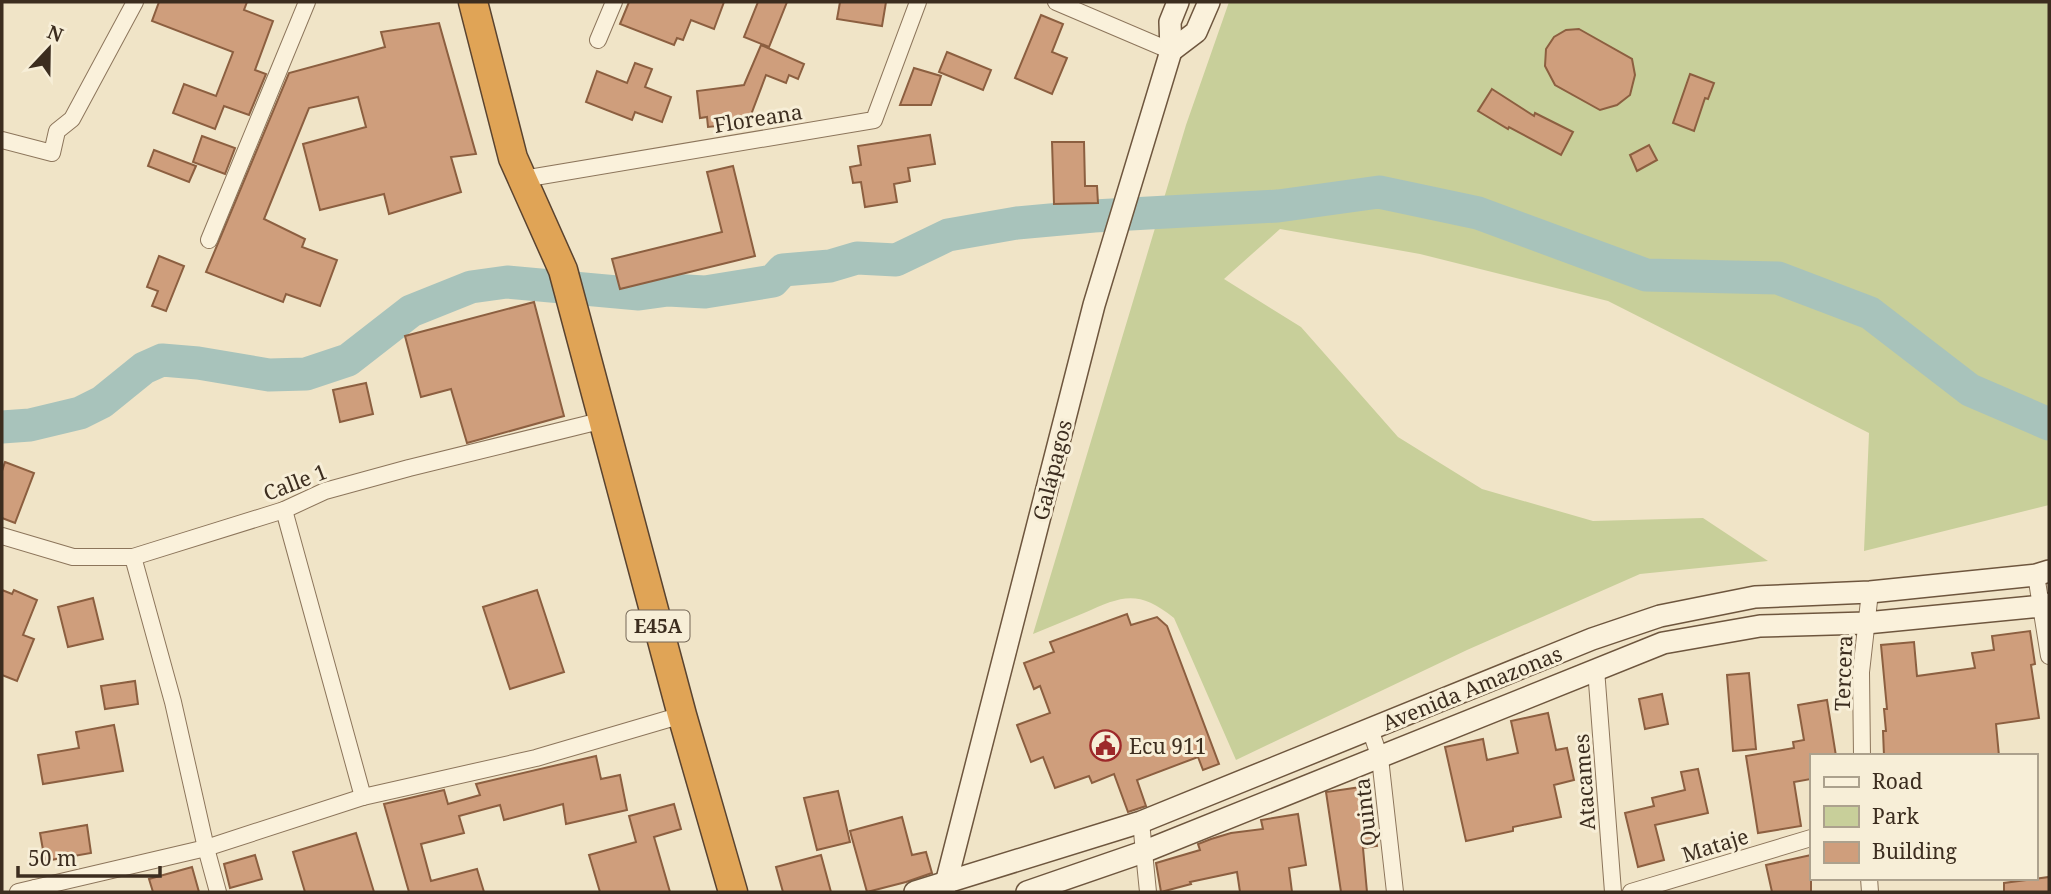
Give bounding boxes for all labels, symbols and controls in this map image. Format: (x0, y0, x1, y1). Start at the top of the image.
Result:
north arrow (14, 14, 84, 84)
text: N (44, 18, 67, 48)
street label: Floreana (712, 97, 804, 139)
street label: Galápagos (1026, 417, 1078, 523)
street label: Calle 1 (259, 457, 331, 507)
road number: E45A (626, 610, 690, 642)
street label: Tercera (1828, 635, 1858, 711)
street label: Avenida Amazonas (1378, 639, 1566, 737)
public building icon: Ecu 911 (1089, 729, 1123, 763)
place label: Ecu 911 (1129, 732, 1206, 760)
street label: Atacames (1567, 733, 1601, 831)
legend (1810, 754, 2037, 880)
text: Road (1872, 767, 1923, 795)
street label: Quinta (1348, 777, 1382, 847)
text: Park (1872, 802, 1919, 830)
street label: Mataje (1678, 822, 1752, 868)
scale bar (18, 834, 159, 878)
text: Building (1872, 837, 1957, 865)
text: 50 m (28, 844, 77, 872)

